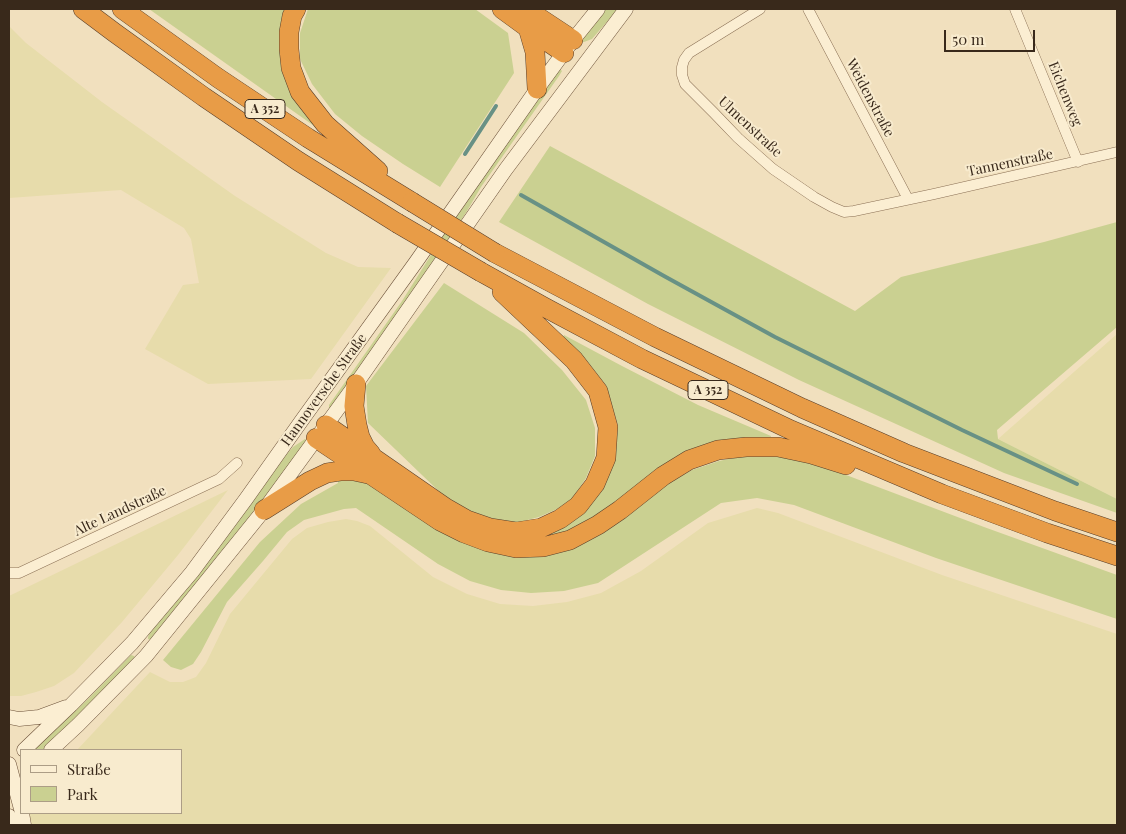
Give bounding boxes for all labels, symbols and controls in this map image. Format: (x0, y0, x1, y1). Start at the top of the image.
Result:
scale bar (946, 20, 1037, 52)
text: 50 m (952, 29, 984, 49)
street label: Weidenstraße (842, 56, 898, 140)
street label: Eichenweg (1044, 59, 1086, 129)
street label: Ulmenstraße (715, 93, 785, 161)
road number: A 352 (245, 100, 285, 118)
street label: Tannenstraße (966, 146, 1054, 180)
street label: Hannoversche Straße (278, 331, 370, 449)
road number: A 352 (688, 380, 728, 400)
street label: Alte Landstraße (71, 482, 169, 540)
legend (20, 749, 182, 814)
text: Straße (67, 759, 111, 779)
text: Park (67, 784, 98, 804)

